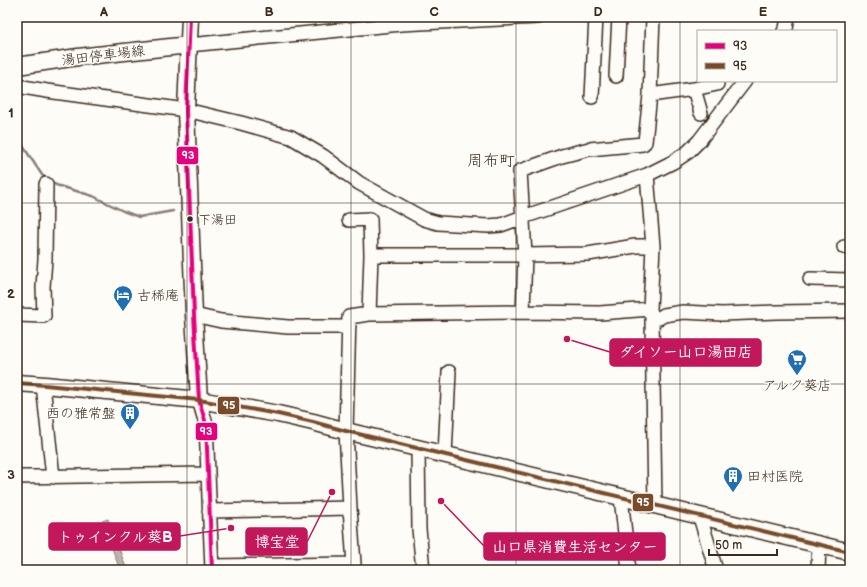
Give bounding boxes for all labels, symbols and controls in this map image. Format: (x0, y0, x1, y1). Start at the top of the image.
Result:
text: A (99, 4, 108, 20)
text: B (264, 4, 274, 20)
text: C (429, 4, 439, 20)
text: D (593, 4, 603, 20)
text: E (759, 4, 768, 20)
legend (697, 30, 837, 82)
text: 93 (733, 39, 747, 54)
street label: 湯田停車場線 (60, 42, 146, 69)
text: 95 (733, 59, 747, 74)
text: 1 (8, 105, 14, 121)
line badge: 93 (176, 146, 199, 165)
text: 93 (182, 149, 195, 162)
district label: 周布町 (467, 152, 515, 171)
place label: 下湯田 (198, 212, 237, 228)
marker: 下湯田 (185, 214, 195, 224)
hotel icon: 古稀庵 (112, 284, 134, 312)
text: 2 (7, 286, 15, 302)
place label: 古稀庵 (137, 287, 179, 304)
callout: ダイソー山口湯田店 (610, 339, 761, 366)
text: ダイソー山口湯田店 (619, 343, 753, 362)
supermarket icon: アルク葵店 (786, 348, 808, 376)
place label: アルク葵店 (762, 377, 832, 394)
line badge: 95 (217, 396, 240, 415)
text: 95 (223, 399, 236, 412)
building icon: 西の雅常盤 (119, 402, 141, 430)
place label: 西の雅常盤 (46, 405, 116, 422)
line badge: 93 (195, 422, 218, 441)
text: 93 (200, 425, 213, 438)
building icon: 田村医院 (722, 465, 744, 493)
text: 3 (7, 467, 15, 483)
place label: 田村医院 (747, 468, 803, 485)
line badge: 95 (632, 493, 654, 512)
text: 95 (637, 496, 650, 509)
callout: トゥインクル葵B (49, 523, 180, 550)
text: トゥインクル葵B (58, 528, 173, 547)
callout: 博宝堂 (246, 528, 307, 555)
scale bar (709, 531, 777, 557)
text: 博宝堂 (254, 533, 300, 552)
callout: 山口県消費生活センター (484, 533, 665, 560)
text: 山口県消費生活センター (492, 538, 658, 557)
text: 50 m (715, 538, 742, 553)

